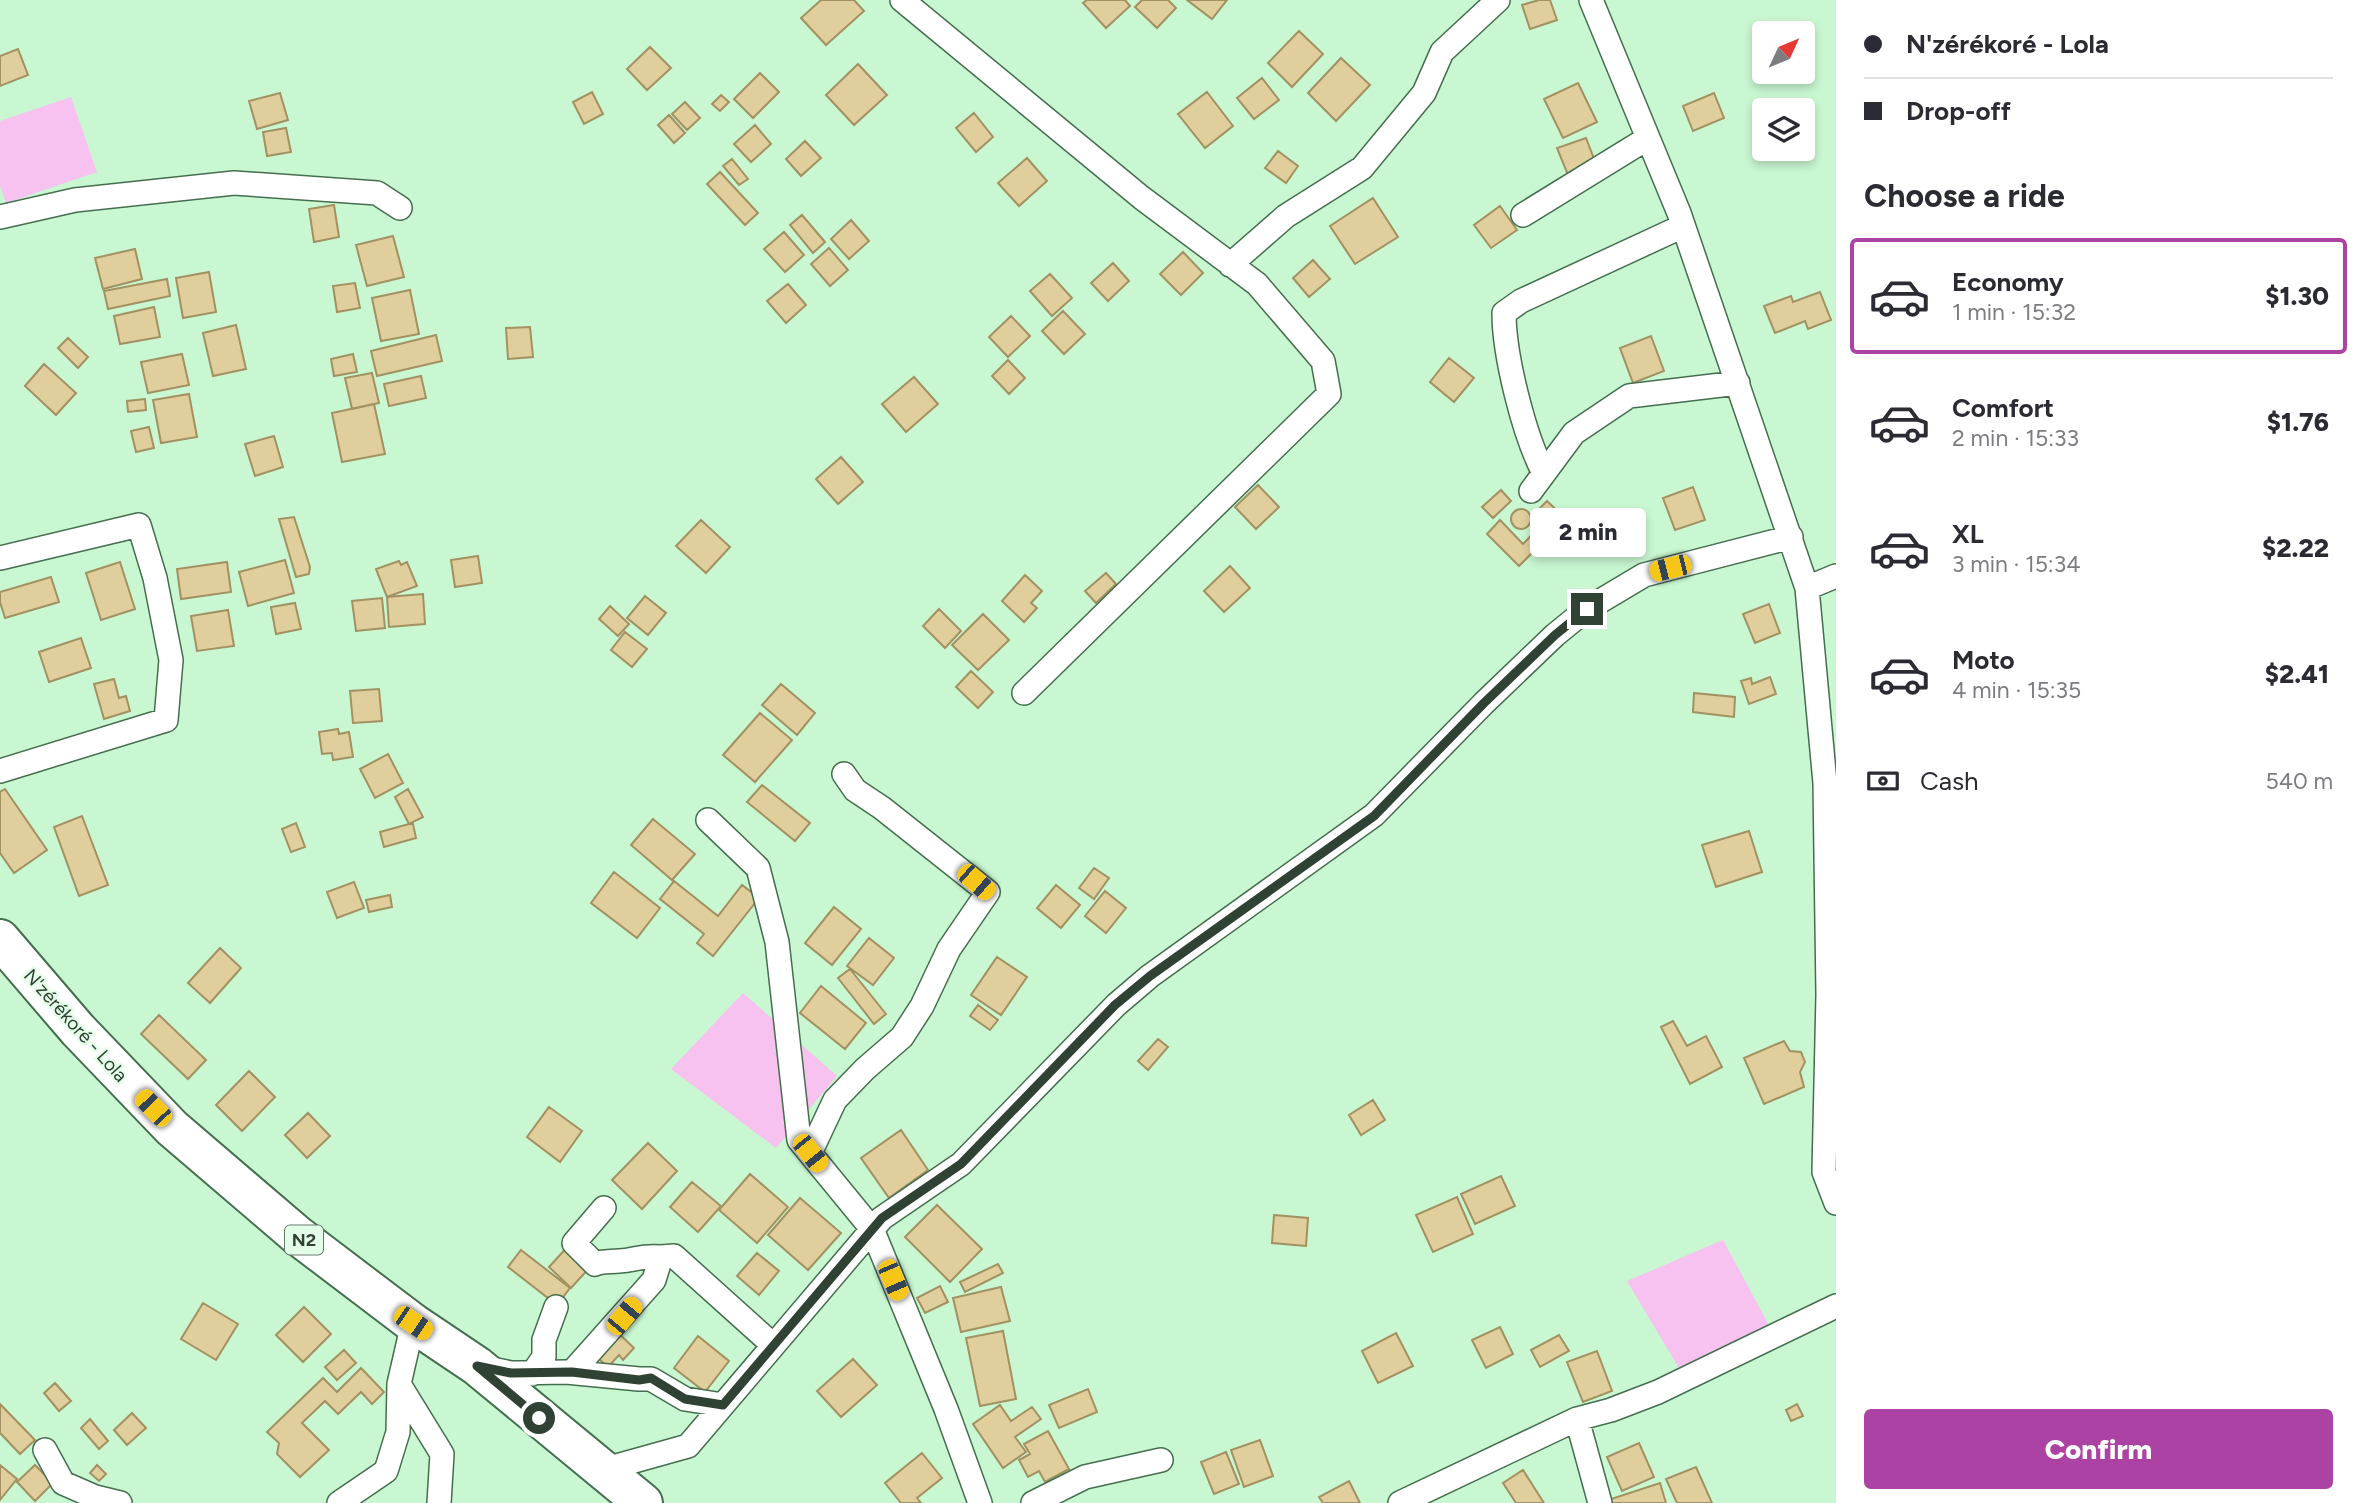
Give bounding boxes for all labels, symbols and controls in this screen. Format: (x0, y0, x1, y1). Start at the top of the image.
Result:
north arrow (1752, 21, 1815, 84)
map controls (1752, 21, 1815, 161)
text: N'zérékoré - Lola (1906, 28, 2109, 60)
text: Drop-off (1906, 95, 2011, 127)
button: layers (1752, 98, 1815, 161)
text: Choose a ride (1864, 177, 2065, 215)
icon: car (1868, 265, 1931, 328)
text: Economy (1952, 266, 2064, 298)
text: $1.30 (2265, 280, 2329, 312)
text: 1 min · 15:32 (1952, 298, 2076, 326)
icon: car (1868, 391, 1931, 454)
text: Comfort (1952, 392, 2054, 424)
text: $1.76 (2267, 406, 2329, 438)
text: 2 min · 15:33 (1952, 424, 2079, 452)
callout: 2 min (1529, 508, 1645, 556)
icon: car (1868, 517, 1931, 580)
text: 2 min (1559, 518, 1617, 546)
text: XL (1952, 518, 1984, 550)
text: $2.22 (2262, 532, 2329, 564)
text: 3 min · 15:34 (1952, 550, 2080, 578)
car (1648, 553, 1693, 583)
route end (1571, 593, 1603, 625)
icon: car (1868, 643, 1931, 706)
text: Moto (1952, 644, 2015, 676)
text: $2.41 (2265, 658, 2329, 690)
text: 4 min · 15:35 (1952, 676, 2081, 704)
icon: cash (1864, 762, 1902, 800)
text: Cash (1920, 765, 1979, 797)
text: 540 m (2265, 767, 2333, 795)
car (954, 860, 999, 904)
street label: N'zérékoré - Lola (19, 964, 132, 1087)
car (131, 1086, 176, 1130)
car (789, 1130, 832, 1176)
road number: N2 (285, 1226, 323, 1254)
car (876, 1257, 911, 1303)
car (603, 1293, 646, 1339)
car (390, 1303, 437, 1343)
route start (523, 1402, 555, 1434)
button: Confirm (1864, 1409, 2333, 1489)

